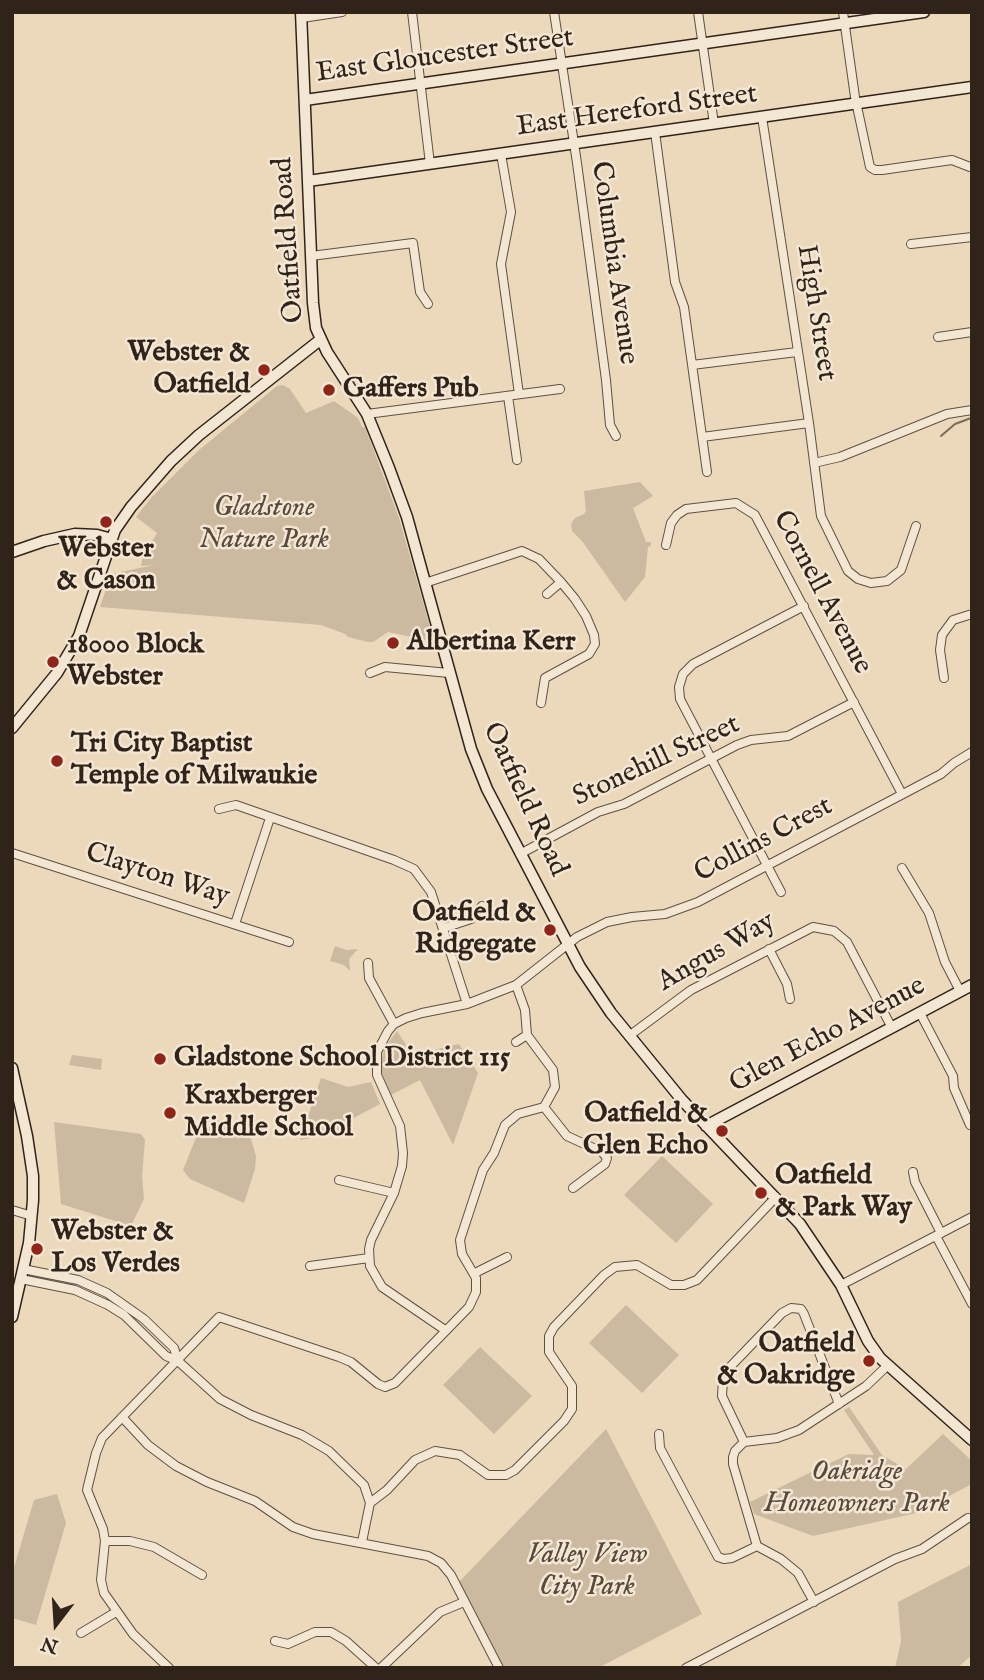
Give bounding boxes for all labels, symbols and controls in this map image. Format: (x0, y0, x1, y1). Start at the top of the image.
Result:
street label: East Gloucester Street (314, 22, 576, 92)
street label: East Hereford Street (515, 78, 759, 146)
street label: Oatfield Road (267, 156, 313, 324)
street label: Columbia Avenue (582, 159, 644, 367)
street label: High Street (788, 243, 842, 383)
place label: Webster & Oatfield (127, 337, 250, 403)
marker: Webster & Oatfield (256, 362, 272, 378)
place label: Gaffers Pub (343, 373, 479, 407)
marker: Gaffers Pub (321, 382, 337, 398)
park label: Gladstone Nature Park (199, 492, 329, 558)
street label: Cornell Avenue (764, 506, 878, 680)
marker: Webster & Cason (98, 514, 114, 530)
place label: Webster & Cason (56, 533, 156, 599)
place label: Albertina Kerr (407, 626, 576, 660)
place label: 18000 Block Webster (67, 629, 204, 695)
marker: Albertina Kerr (385, 635, 401, 651)
marker: 18000 Block Webster (45, 654, 61, 670)
street label: Stonehill Street (568, 709, 746, 815)
street label: Oatfield Road (474, 718, 574, 882)
place label: Tri City Baptist Temple of Milwaukie (71, 728, 317, 794)
marker: Tri City Baptist Temple of Milwaukie (49, 753, 65, 769)
street label: Collins Crest (689, 791, 839, 891)
street label: Clayton Way (81, 837, 233, 915)
place label: Oatfield & Ridgegate (412, 897, 536, 963)
street label: Angus Way (652, 906, 782, 1000)
marker: Oatfield & Ridgegate (542, 922, 558, 938)
street label: Glen Echo Avenue (724, 970, 932, 1102)
place label: Gladstone School District 115 (174, 1042, 510, 1076)
marker: Gladstone School District 115 (152, 1051, 168, 1067)
place label: Kraxberger Middle School (184, 1080, 353, 1146)
place label: Oatfield & Glen Echo (583, 1098, 708, 1164)
marker: Kraxberger Middle School (162, 1105, 178, 1121)
marker: Oatfield & Glen Echo (714, 1123, 730, 1139)
place label: Oatfield & Park Way (775, 1160, 912, 1226)
marker: Oatfield & Park Way (753, 1185, 769, 1201)
place label: Webster & Los Verdes (51, 1216, 180, 1282)
marker: Webster & Los Verdes (29, 1241, 45, 1257)
place label: Oatfield & Oakridge (717, 1328, 855, 1394)
marker: Oatfield & Oakridge (861, 1353, 877, 1369)
park label: Oakridge Homeowners Park (764, 1456, 950, 1522)
park label: Valley View City Park (527, 1539, 647, 1605)
north arrow (21, 1589, 91, 1659)
text: N (38, 1630, 61, 1658)

